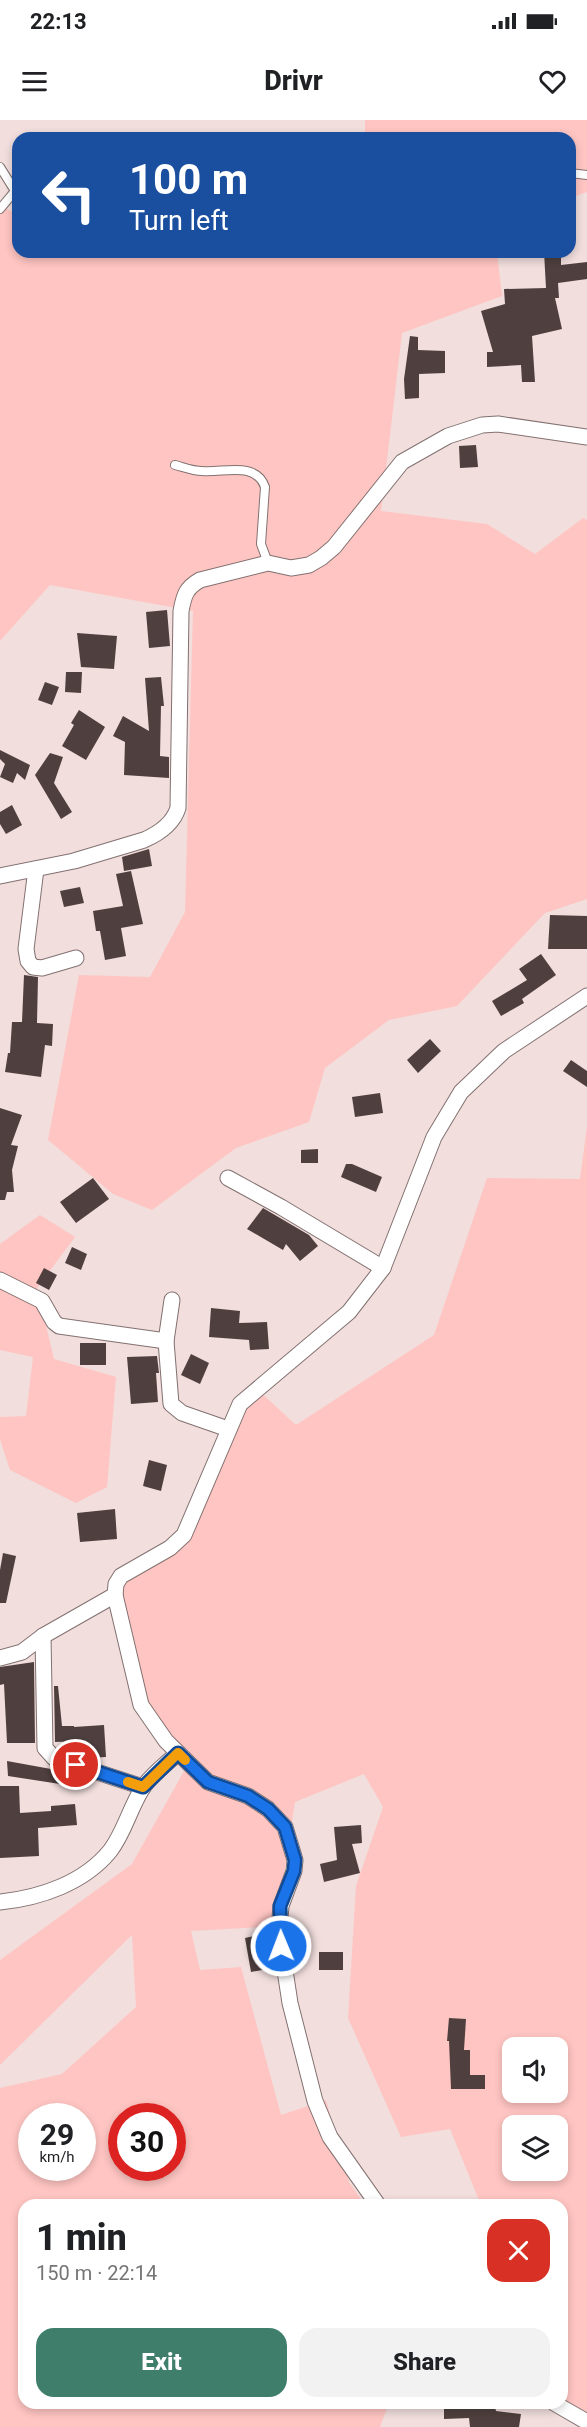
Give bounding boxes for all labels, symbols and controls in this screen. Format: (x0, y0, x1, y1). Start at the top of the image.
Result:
text: 22:13 (30, 9, 87, 34)
icon: menu (18, 65, 51, 98)
text: Drivr (264, 65, 323, 97)
icon: heart (536, 65, 569, 98)
text: 100 m (129, 155, 248, 204)
icon: left (30, 156, 108, 234)
text: Turn left (129, 205, 229, 237)
pin (50, 1739, 101, 1790)
icon: arrive (59, 1748, 92, 1781)
position arrow (249, 1914, 313, 1978)
map controls (502, 2037, 568, 2181)
button: sound (502, 2037, 568, 2103)
speed limit sign: 30 (108, 2103, 186, 2181)
button: layers (502, 2115, 568, 2181)
text: 29 (40, 2117, 74, 2152)
text: km/h (39, 2148, 75, 2166)
text: 1 min (36, 2217, 127, 2259)
button: close (487, 2219, 550, 2282)
text: 150 m · 22:14 (36, 2261, 157, 2285)
button: Exit (36, 2328, 287, 2397)
button: Share (299, 2328, 550, 2397)

